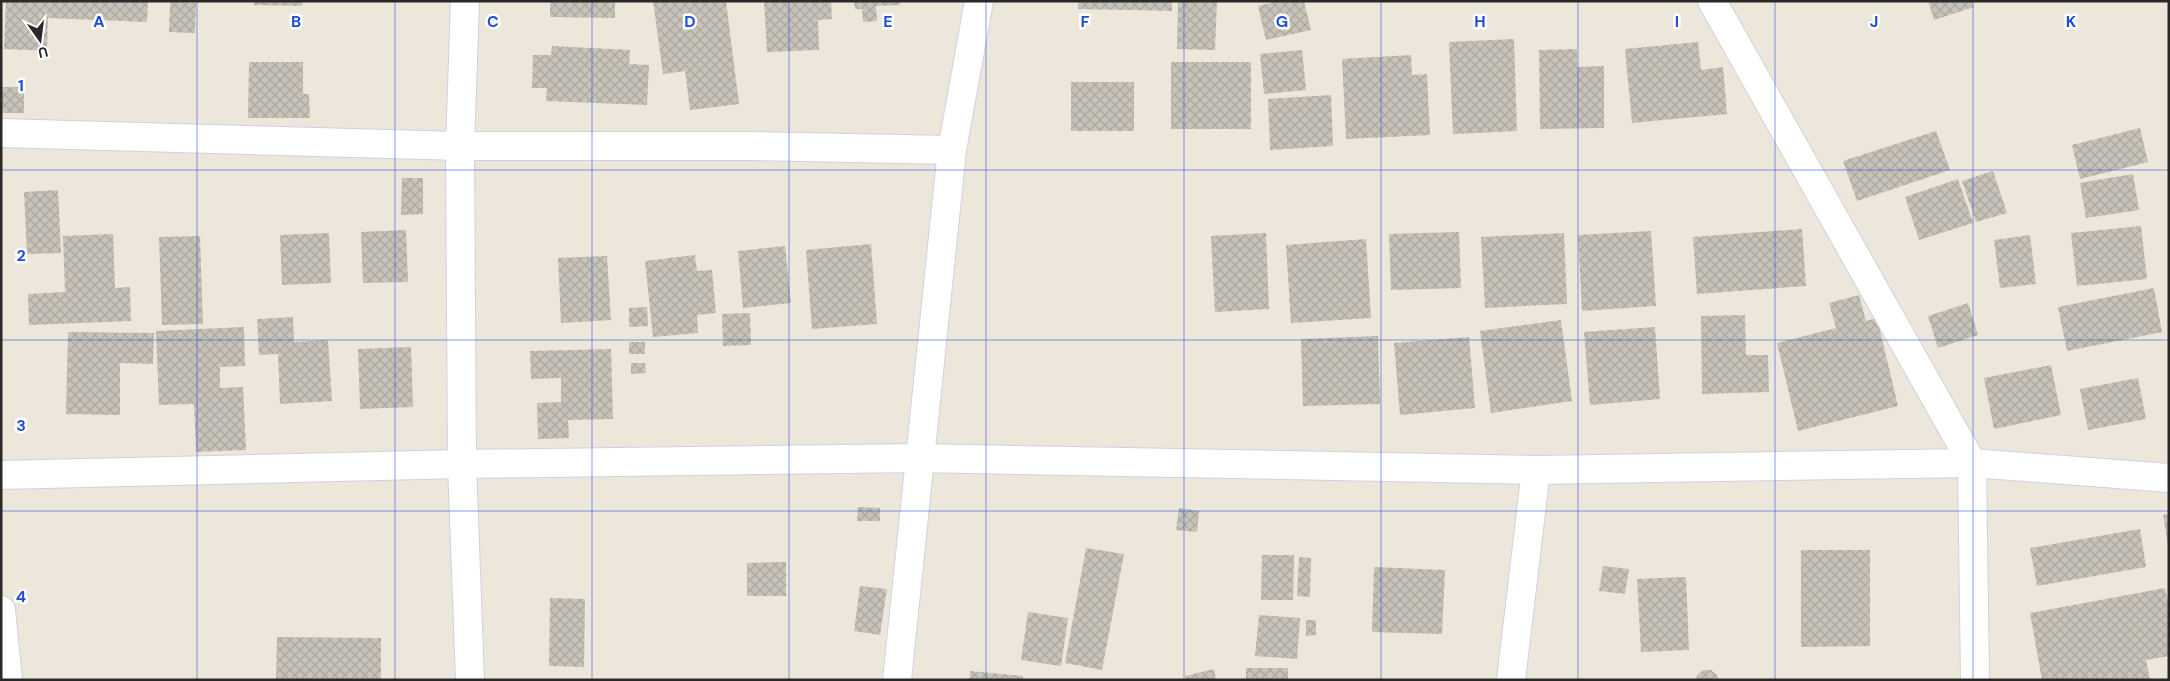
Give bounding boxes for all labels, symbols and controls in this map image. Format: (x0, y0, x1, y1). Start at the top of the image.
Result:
text: A (93, 11, 105, 32)
text: B (291, 11, 301, 32)
text: C (487, 11, 499, 32)
text: D (684, 11, 696, 32)
text: E (883, 11, 893, 32)
text: F (1081, 11, 1090, 32)
text: G (1276, 11, 1288, 32)
text: H (1474, 11, 1486, 32)
text: I (1675, 11, 1679, 32)
text: J (1870, 11, 1878, 32)
text: K (2066, 11, 2077, 32)
north arrow (15, 15, 65, 65)
text: U (36, 43, 50, 63)
text: 1 (18, 75, 24, 96)
text: 2 (16, 245, 26, 266)
text: 3 (16, 415, 26, 436)
text: 4 (16, 586, 26, 607)

